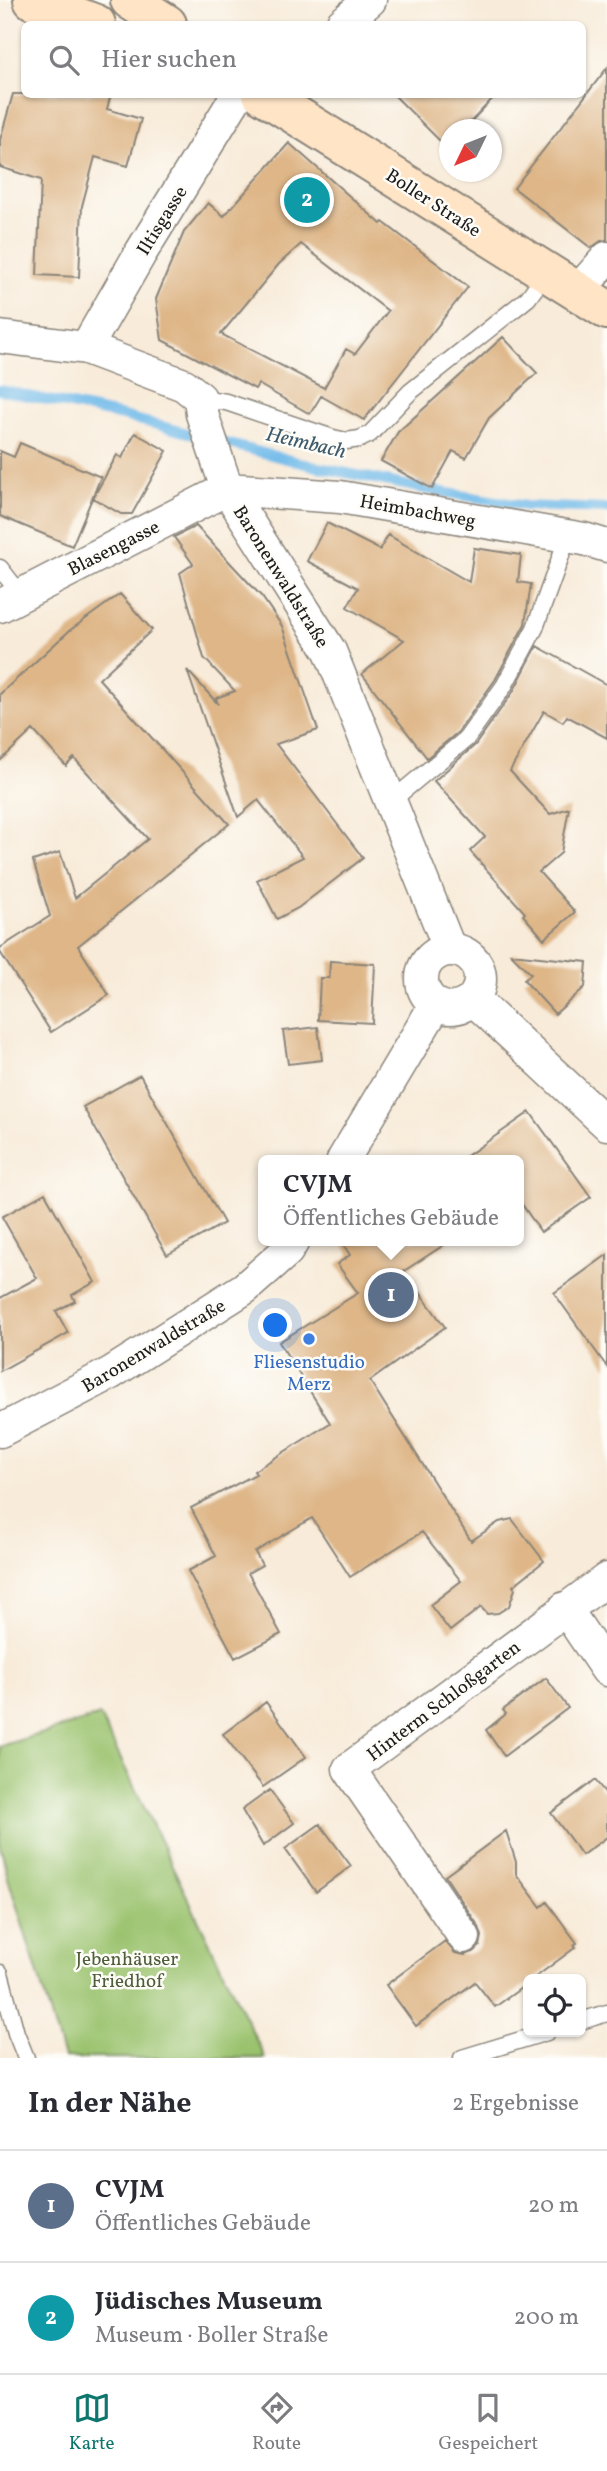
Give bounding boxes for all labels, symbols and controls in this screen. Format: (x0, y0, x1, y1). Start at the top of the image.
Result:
search box (21, 21, 586, 98)
icon: search (45, 41, 83, 79)
text: Hier suchen (101, 42, 237, 78)
north arrow (439, 119, 502, 182)
street label: Boller Straße (380, 163, 486, 244)
pin: 2 (284, 174, 330, 226)
street label: Iltisgasse (131, 181, 194, 261)
water label: Heimbach (263, 420, 349, 467)
street label: Heimbachweg (358, 489, 478, 535)
street label: Baronenwaldstraße (226, 501, 335, 653)
street label: Blasengasse (63, 515, 164, 583)
popup (258, 1155, 524, 1246)
text: CVJM (283, 1167, 352, 1203)
text: Öffentliches Gebäude (283, 1203, 499, 1235)
pin: 1 (368, 1269, 414, 1321)
street label: Baronenwaldstraße (77, 1293, 231, 1400)
your location (258, 1308, 292, 1342)
marker: Fliesenstudio Merz (301, 1331, 317, 1347)
place label: Fliesenstudio Merz (253, 1350, 365, 1398)
street label: Hinterm Schloßgarten (362, 1635, 526, 1768)
park label: Jebenhäuser Friedhof (76, 1947, 178, 1995)
map controls (523, 1974, 586, 2037)
button: locate (523, 1974, 586, 2037)
text: In der Nähe (28, 2083, 192, 2125)
text: 2 Ergebnisse (452, 2088, 579, 2120)
text: CVJM (95, 2172, 164, 2208)
text: 1 (46, 2190, 56, 2222)
text: 20 m (528, 2190, 579, 2222)
text: Öffentliches Gebäude (95, 2208, 311, 2240)
text: Jüdisches Museum (95, 2284, 323, 2320)
text: 2 (45, 2302, 57, 2334)
text: 200 m (514, 2302, 579, 2334)
text: Museum · Boller Straße (95, 2320, 328, 2352)
tab: Karte (69, 2389, 115, 2457)
tab: Route (252, 2389, 301, 2457)
tab: Gespeichert (439, 2389, 538, 2457)

